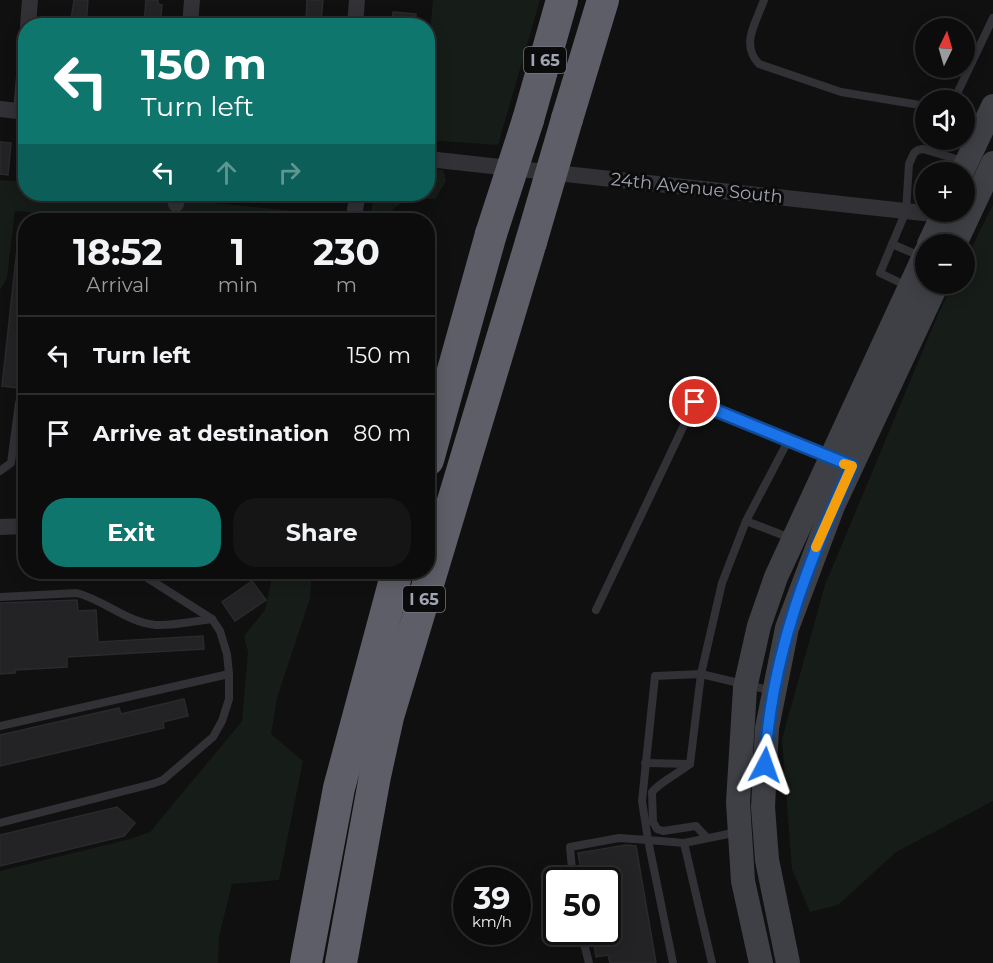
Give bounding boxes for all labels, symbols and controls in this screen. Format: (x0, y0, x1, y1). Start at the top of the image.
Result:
north arrow (915, 18, 975, 78)
map controls (915, 18, 975, 294)
text: 150 m (141, 38, 267, 90)
icon: left (42, 42, 120, 120)
road number: I 65 (524, 47, 566, 73)
text: Turn left (141, 90, 254, 123)
button: sound (915, 90, 975, 150)
icon: left (147, 156, 180, 189)
icon: ahead (210, 156, 243, 189)
icon: right (273, 156, 306, 189)
button: + (915, 162, 975, 222)
street label: 24th Avenue South (610, 168, 784, 208)
text: 18:52 (73, 230, 163, 274)
text: 1 (231, 230, 245, 274)
text: 230 (313, 230, 380, 274)
button: − (915, 234, 975, 294)
text: Arrival (86, 273, 149, 297)
text: min (218, 273, 258, 297)
text: m (336, 273, 357, 297)
icon: left (42, 339, 75, 372)
text: Turn left (93, 342, 191, 369)
text: 150 m (347, 342, 411, 369)
pin (669, 376, 720, 427)
icon: arrive (678, 385, 711, 418)
icon: arrive (42, 417, 75, 450)
text: Arrive at destination (93, 420, 329, 447)
text: 80 m (353, 420, 411, 447)
button: Exit (42, 498, 221, 567)
button: Share (233, 498, 411, 567)
road number: I 65 (403, 586, 445, 612)
position arrow (733, 733, 797, 797)
speed limit sign: 50 (543, 867, 621, 945)
text: 39 (474, 880, 510, 917)
text: km/h (472, 912, 512, 931)

